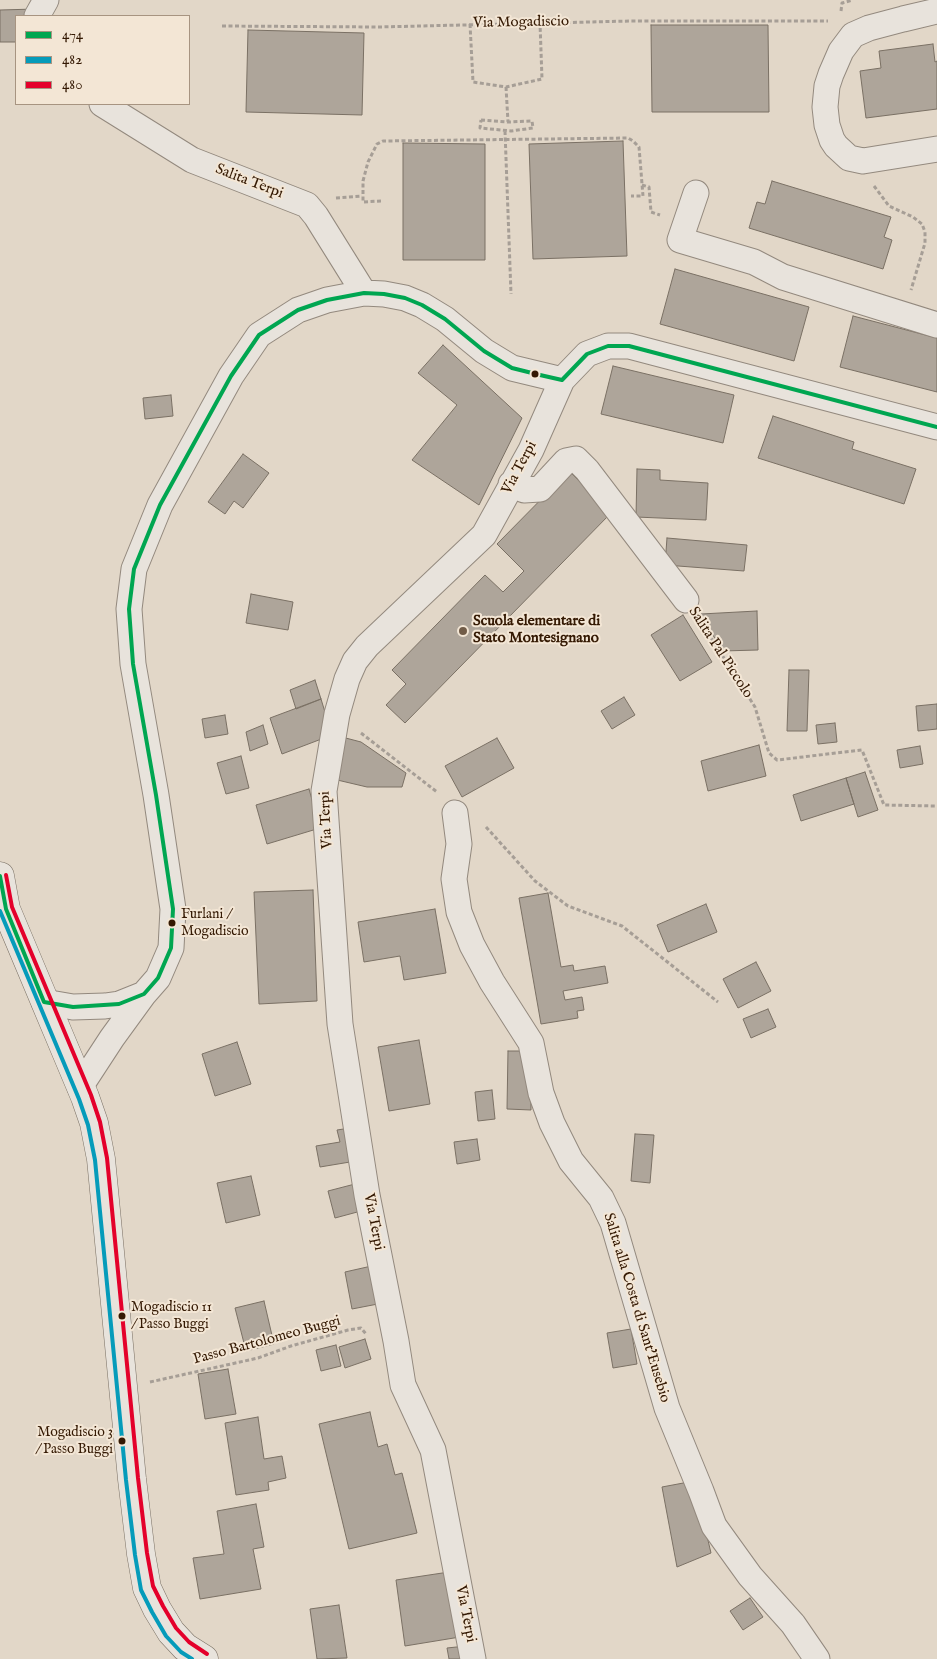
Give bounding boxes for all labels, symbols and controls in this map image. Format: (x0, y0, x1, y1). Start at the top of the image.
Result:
street label: Via Mogadiscio (473, 13, 569, 33)
legend (15, 15, 190, 105)
text: 474 (62, 25, 83, 44)
text: 482 (62, 50, 82, 69)
text: 480 (62, 75, 83, 94)
street label: Salita Terpi (213, 161, 285, 203)
unlabelled marker (530, 369, 540, 379)
street label: Via Terpi (499, 438, 541, 498)
street label: Salita Pal Piccolo (684, 604, 756, 702)
place label: Scuola elementare di Stato Montesignano (473, 613, 600, 648)
marker: Scuola elementare di Stato Montesignano (457, 625, 469, 637)
street label: Via Terpi (317, 791, 337, 849)
place label: Furlani / Mogadiscio (181, 907, 249, 940)
marker: Furlani / Mogadiscio (167, 918, 177, 928)
street label: Via Terpi (359, 1192, 387, 1252)
street label: Salita alla Costa di Sant'Eusebio (599, 1211, 673, 1405)
place label: Mogadiscio 11 / Passo Buggi (131, 1300, 212, 1332)
marker: Mogadiscio 11 / Passo Buggi (117, 1311, 127, 1321)
street label: Passo Bartolomeo Buggi (191, 1313, 343, 1369)
place label: Mogadiscio 3 / Passo Buggi (35, 1425, 113, 1458)
marker: Mogadiscio 3 / Passo Buggi (117, 1436, 127, 1446)
street label: Via Terpi (451, 1584, 479, 1644)

